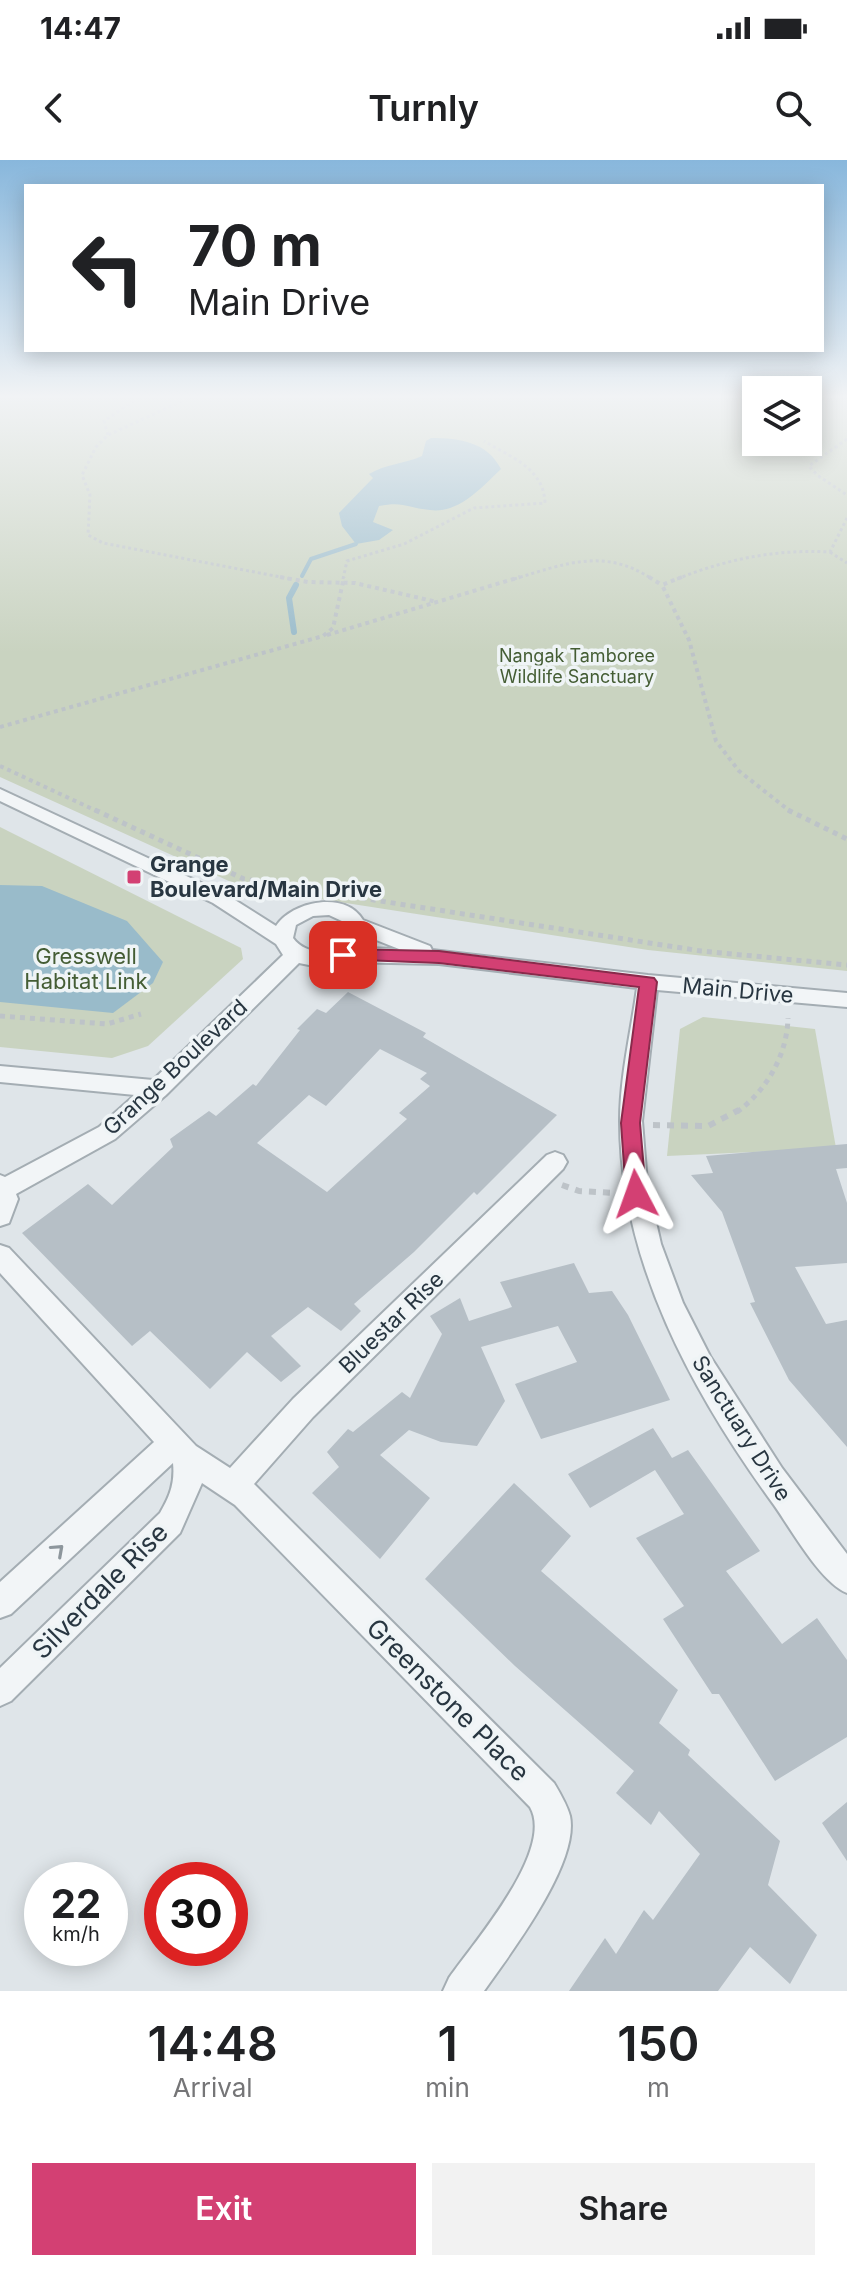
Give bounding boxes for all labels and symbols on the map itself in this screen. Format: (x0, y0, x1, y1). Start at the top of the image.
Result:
park label: Nangak Tamboree Wildlife Sanctuary (499, 645, 655, 687)
place label: Grange Boulevard/Main Drive (150, 851, 382, 902)
marker: Grange Boulevard/Main Drive (125, 868, 143, 886)
pin (309, 921, 377, 989)
park label: Gresswell Habitat Link (24, 943, 148, 994)
street label: Main Drive (681, 972, 795, 1008)
street label: Grange Boulevard (98, 994, 252, 1140)
position arrow (594, 1152, 678, 1236)
street label: Bluestar Rise (333, 1266, 449, 1378)
street label: Sanctuary Drive (687, 1351, 797, 1505)
street label: Silverdale Rise (25, 1516, 174, 1665)
one-way arrow (48, 1545, 63, 1560)
street label: Greenstone Place (361, 1612, 536, 1787)
speed limit sign: 30 (144, 1862, 248, 1966)

